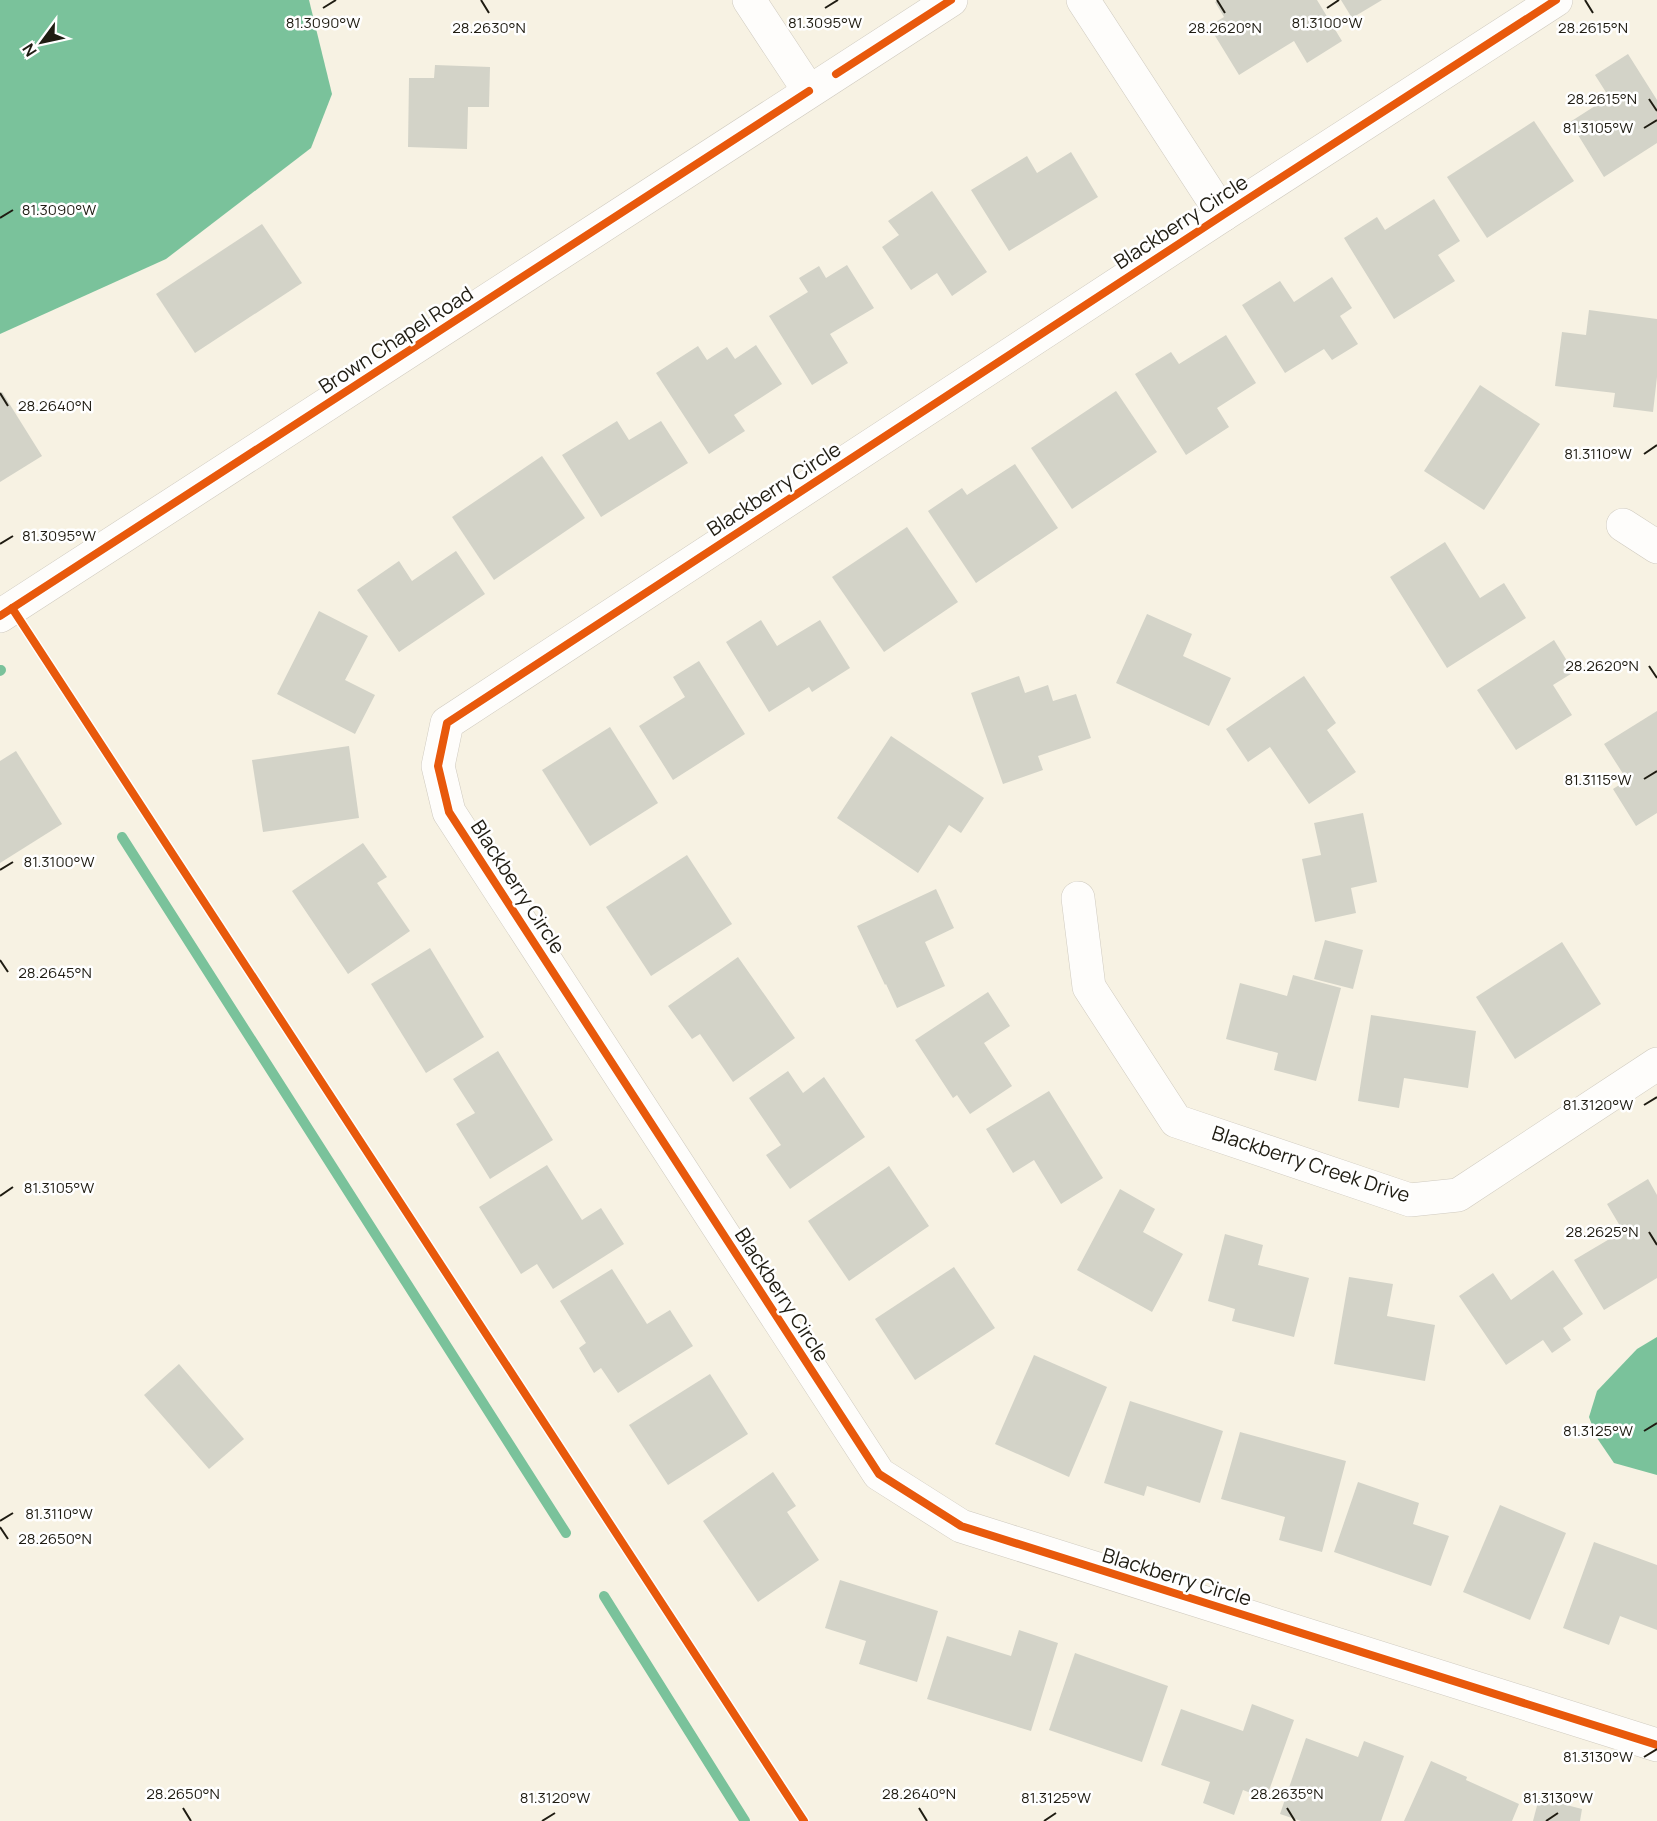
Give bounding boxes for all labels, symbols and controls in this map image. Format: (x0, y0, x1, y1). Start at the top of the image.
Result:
north arrow (12, 12, 72, 72)
text: 81.3090°W (286, 12, 360, 33)
text: 81.3095°W (788, 12, 862, 33)
text: 81.3100°W (1292, 12, 1363, 33)
text: 28.2630°N (452, 17, 526, 38)
text: 28.2620°N (1188, 17, 1262, 38)
text: 28.2615°N (1558, 17, 1628, 38)
text: N (17, 39, 42, 61)
text: 28.2615°N (1567, 88, 1637, 109)
text: 81.3105°W (1563, 117, 1633, 138)
street label: Blackberry Circle (1109, 168, 1253, 275)
text: 81.3090°W (22, 199, 96, 220)
street label: Brown Chapel Road (313, 280, 478, 400)
text: 28.2640°N (18, 395, 92, 416)
street label: Blackberry Circle (702, 435, 846, 542)
text: 81.3110°W (1564, 443, 1632, 464)
text: 81.3095°W (22, 525, 96, 546)
text: 28.2620°N (1565, 655, 1639, 676)
text: 81.3115°W (1564, 769, 1632, 790)
street label: Blackberry Circle (465, 815, 572, 959)
text: 81.3100°W (24, 851, 95, 872)
text: 28.2645°N (18, 962, 92, 983)
text: 81.3120°W (1563, 1094, 1633, 1115)
street label: Blackberry Creek Drive (1209, 1119, 1414, 1208)
text: 81.3105°W (24, 1177, 94, 1198)
text: 28.2625°N (1565, 1221, 1639, 1242)
street label: Blackberry Circle (729, 1223, 836, 1367)
text: 81.3125°W (1563, 1420, 1633, 1441)
text: 81.3110°W (25, 1503, 93, 1524)
text: 28.2650°N (18, 1528, 92, 1549)
street label: Blackberry Circle (1099, 1541, 1255, 1612)
text: 81.3130°W (1563, 1746, 1633, 1767)
text: 28.2650°N (146, 1783, 220, 1804)
text: 28.2640°N (882, 1783, 956, 1804)
text: 28.2635°N (1251, 1783, 1323, 1804)
text: 81.3120°W (520, 1787, 590, 1808)
text: 81.3125°W (1021, 1787, 1091, 1808)
text: 81.3130°W (1523, 1787, 1593, 1808)

